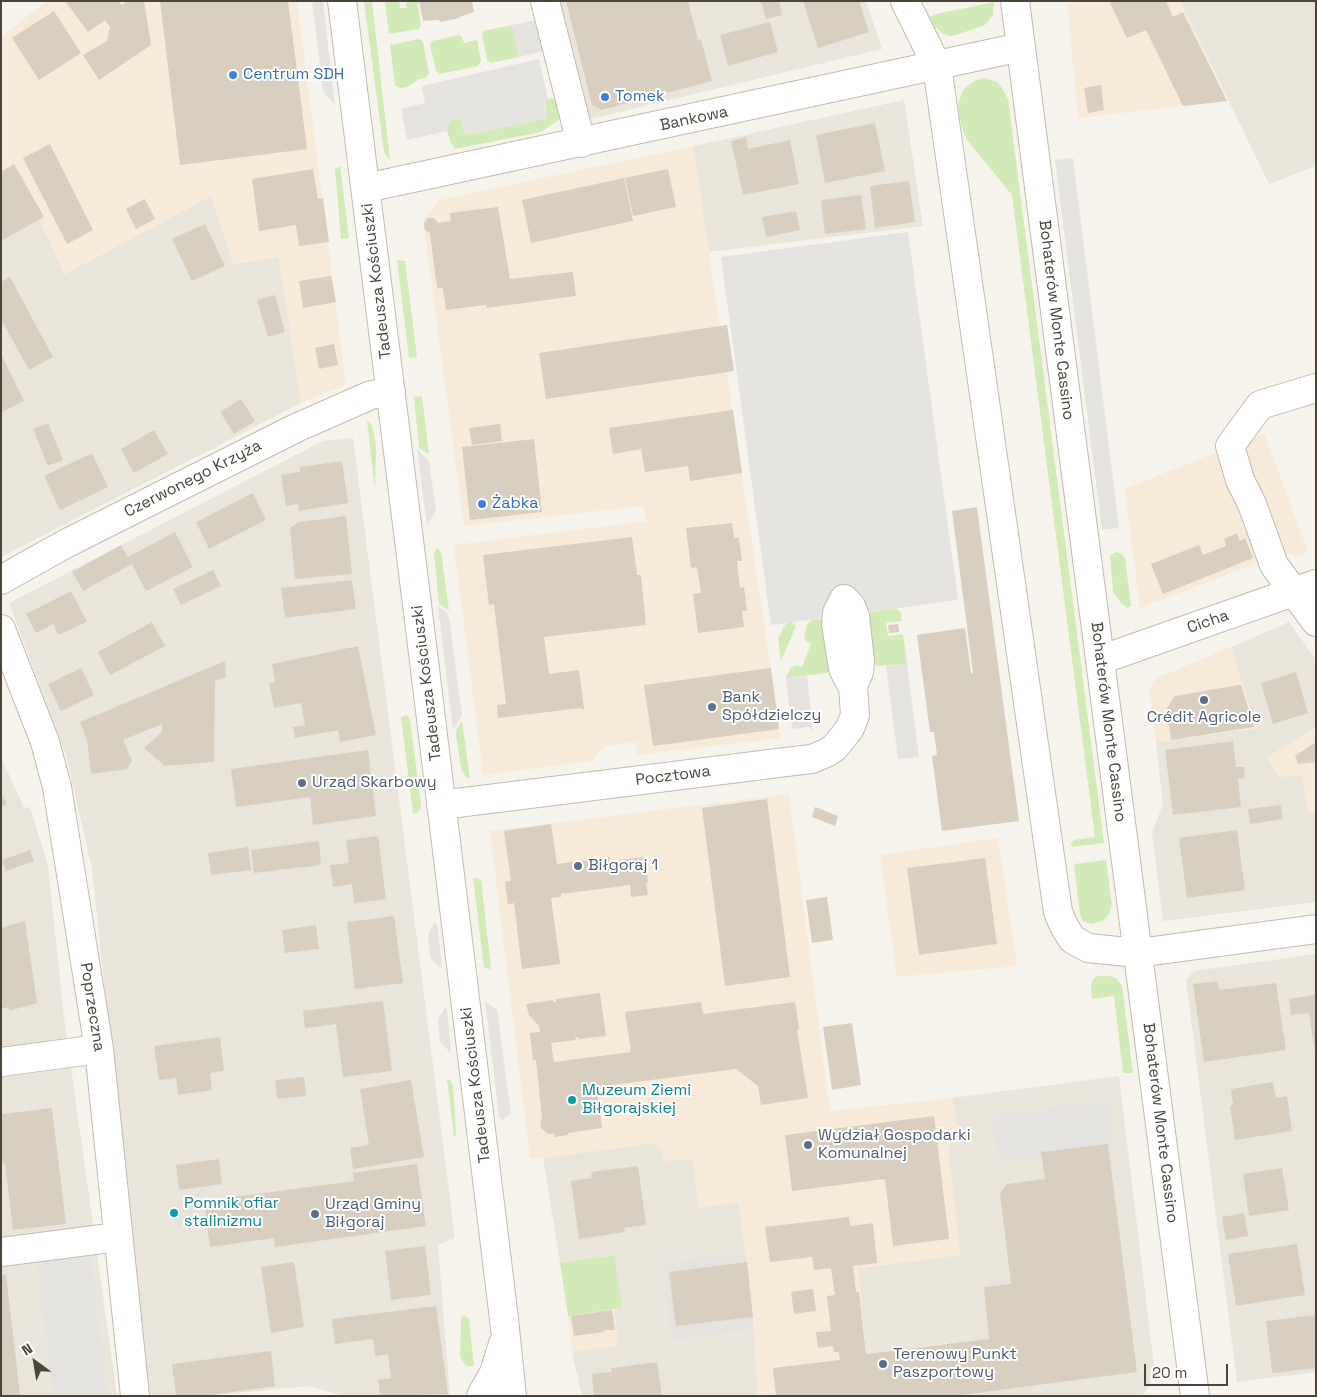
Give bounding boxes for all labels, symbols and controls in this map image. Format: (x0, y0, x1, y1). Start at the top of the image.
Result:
place label: Centrum SDH (243, 65, 344, 85)
marker: Centrum SDH (227, 69, 239, 81)
place label: Tomek (615, 87, 665, 107)
marker: Tomek (599, 91, 611, 103)
street label: Bankowa (658, 102, 730, 136)
street label: Tadeusza Kościuszki (358, 202, 396, 360)
street label: Bohaterów Monte Cassino (1034, 219, 1078, 421)
street label: Czerwonego Krzyża (121, 436, 265, 522)
place label: Żabka (492, 494, 538, 514)
marker: Żabka (476, 498, 488, 510)
street label: Tadeusza Kościuszki (408, 604, 446, 762)
street label: Cicha (1185, 606, 1231, 638)
street label: Bohaterów Monte Cassino (1086, 621, 1130, 823)
place label: Bank Spółdzielczy (722, 688, 821, 726)
marker: Crédit Agricole (1198, 694, 1210, 706)
marker: Bank Spółdzielczy (706, 701, 718, 713)
place label: Crédit Agricole (1147, 708, 1261, 728)
street label: Pocztowa (634, 762, 712, 790)
place label: Urząd Skarbowy (312, 773, 436, 793)
marker: Urząd Skarbowy (296, 777, 308, 789)
place label: Biłgoraj 1 (588, 856, 658, 876)
marker: Biłgoraj 1 (572, 860, 584, 872)
street label: Poprzeczna (76, 961, 108, 1053)
street label: Tadeusza Kościuszki (457, 1006, 495, 1164)
street label: Bohaterów Monte Cassino (1138, 1022, 1182, 1224)
place label: Muzeum Ziemi Biłgorajskiej (582, 1081, 691, 1119)
marker: Muzeum Ziemi Biłgorajskiej (566, 1094, 578, 1106)
place label: Wydział Gospodarki Komunalnej (818, 1126, 971, 1164)
marker: Wydział Gospodarki Komunalnej (802, 1139, 814, 1151)
place label: Pomnik ofiar stalinizmu (184, 1194, 279, 1232)
place label: Urząd Gminy Biłgoraj (325, 1195, 421, 1233)
marker: Pomnik ofiar stalinizmu (168, 1207, 180, 1219)
marker: Urząd Gminy Biłgoraj (309, 1208, 321, 1220)
north arrow (10, 1337, 60, 1387)
text: N (18, 1339, 36, 1359)
place label: Terenowy Punkt Paszportowy (893, 1345, 1017, 1383)
scale bar (1147, 1354, 1231, 1386)
marker: Terenowy Punkt Paszportowy (877, 1358, 889, 1370)
text: 20 m (1152, 1363, 1187, 1382)

